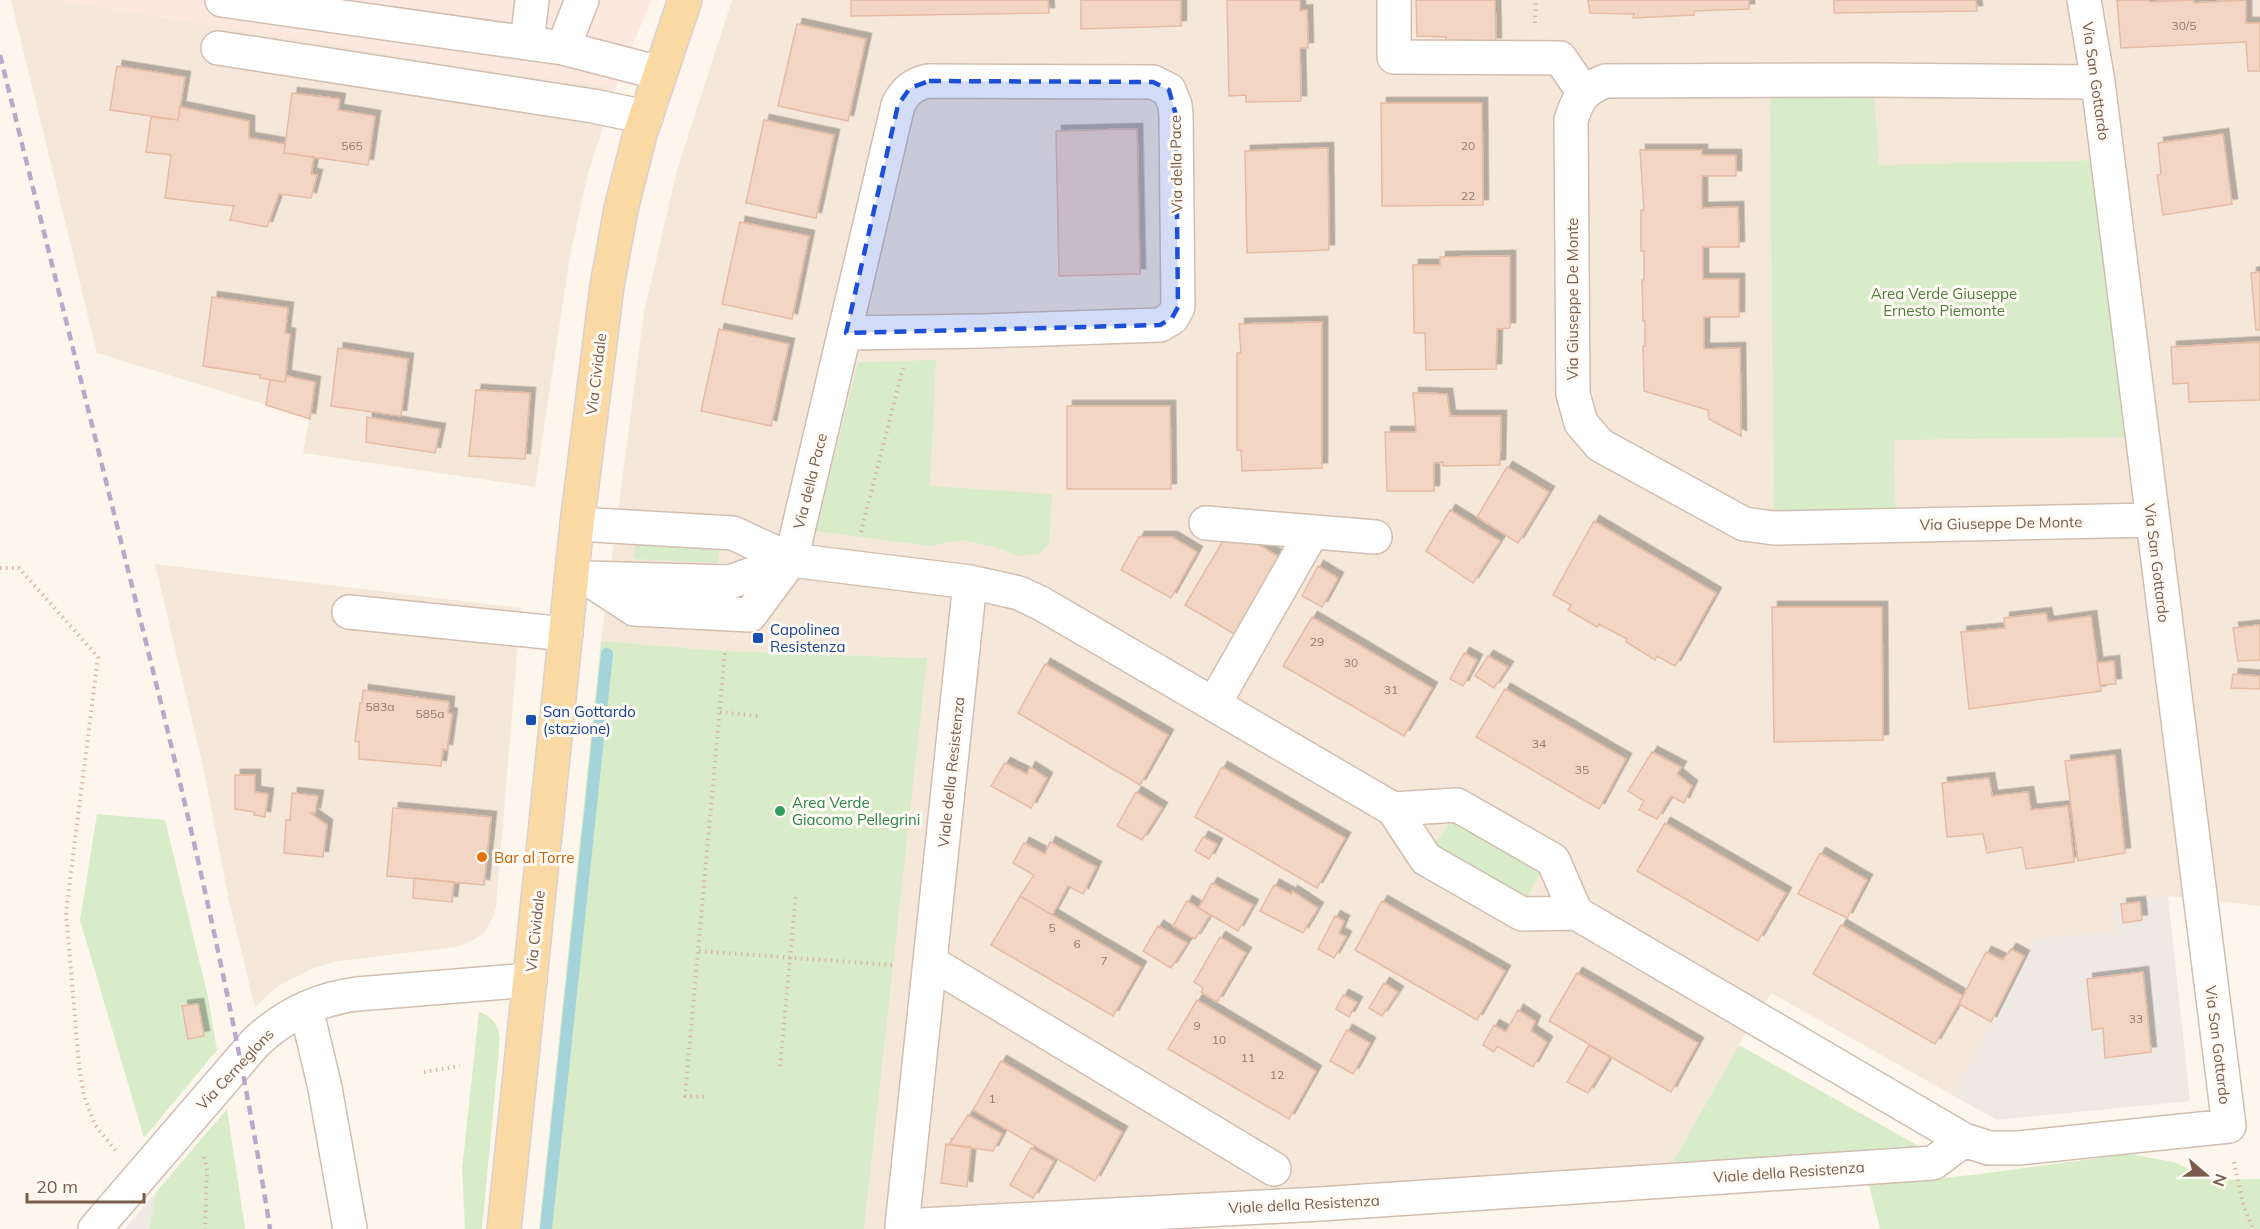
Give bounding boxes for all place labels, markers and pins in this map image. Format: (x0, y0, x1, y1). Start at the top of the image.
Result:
place label: Capolinea Resistenza (770, 620, 846, 656)
marker: Capolinea Resistenza (751, 631, 765, 645)
place label: San Gottardo (stazione) (543, 702, 636, 738)
marker: San Gottardo (stazione) (524, 713, 538, 727)
place label: Area Verde Giacomo Pellegrini (792, 793, 920, 829)
marker: Area Verde Giacomo Pellegrini (773, 804, 787, 818)
place label: Bar al Torre (494, 848, 574, 867)
marker: Bar al Torre (475, 850, 489, 864)

